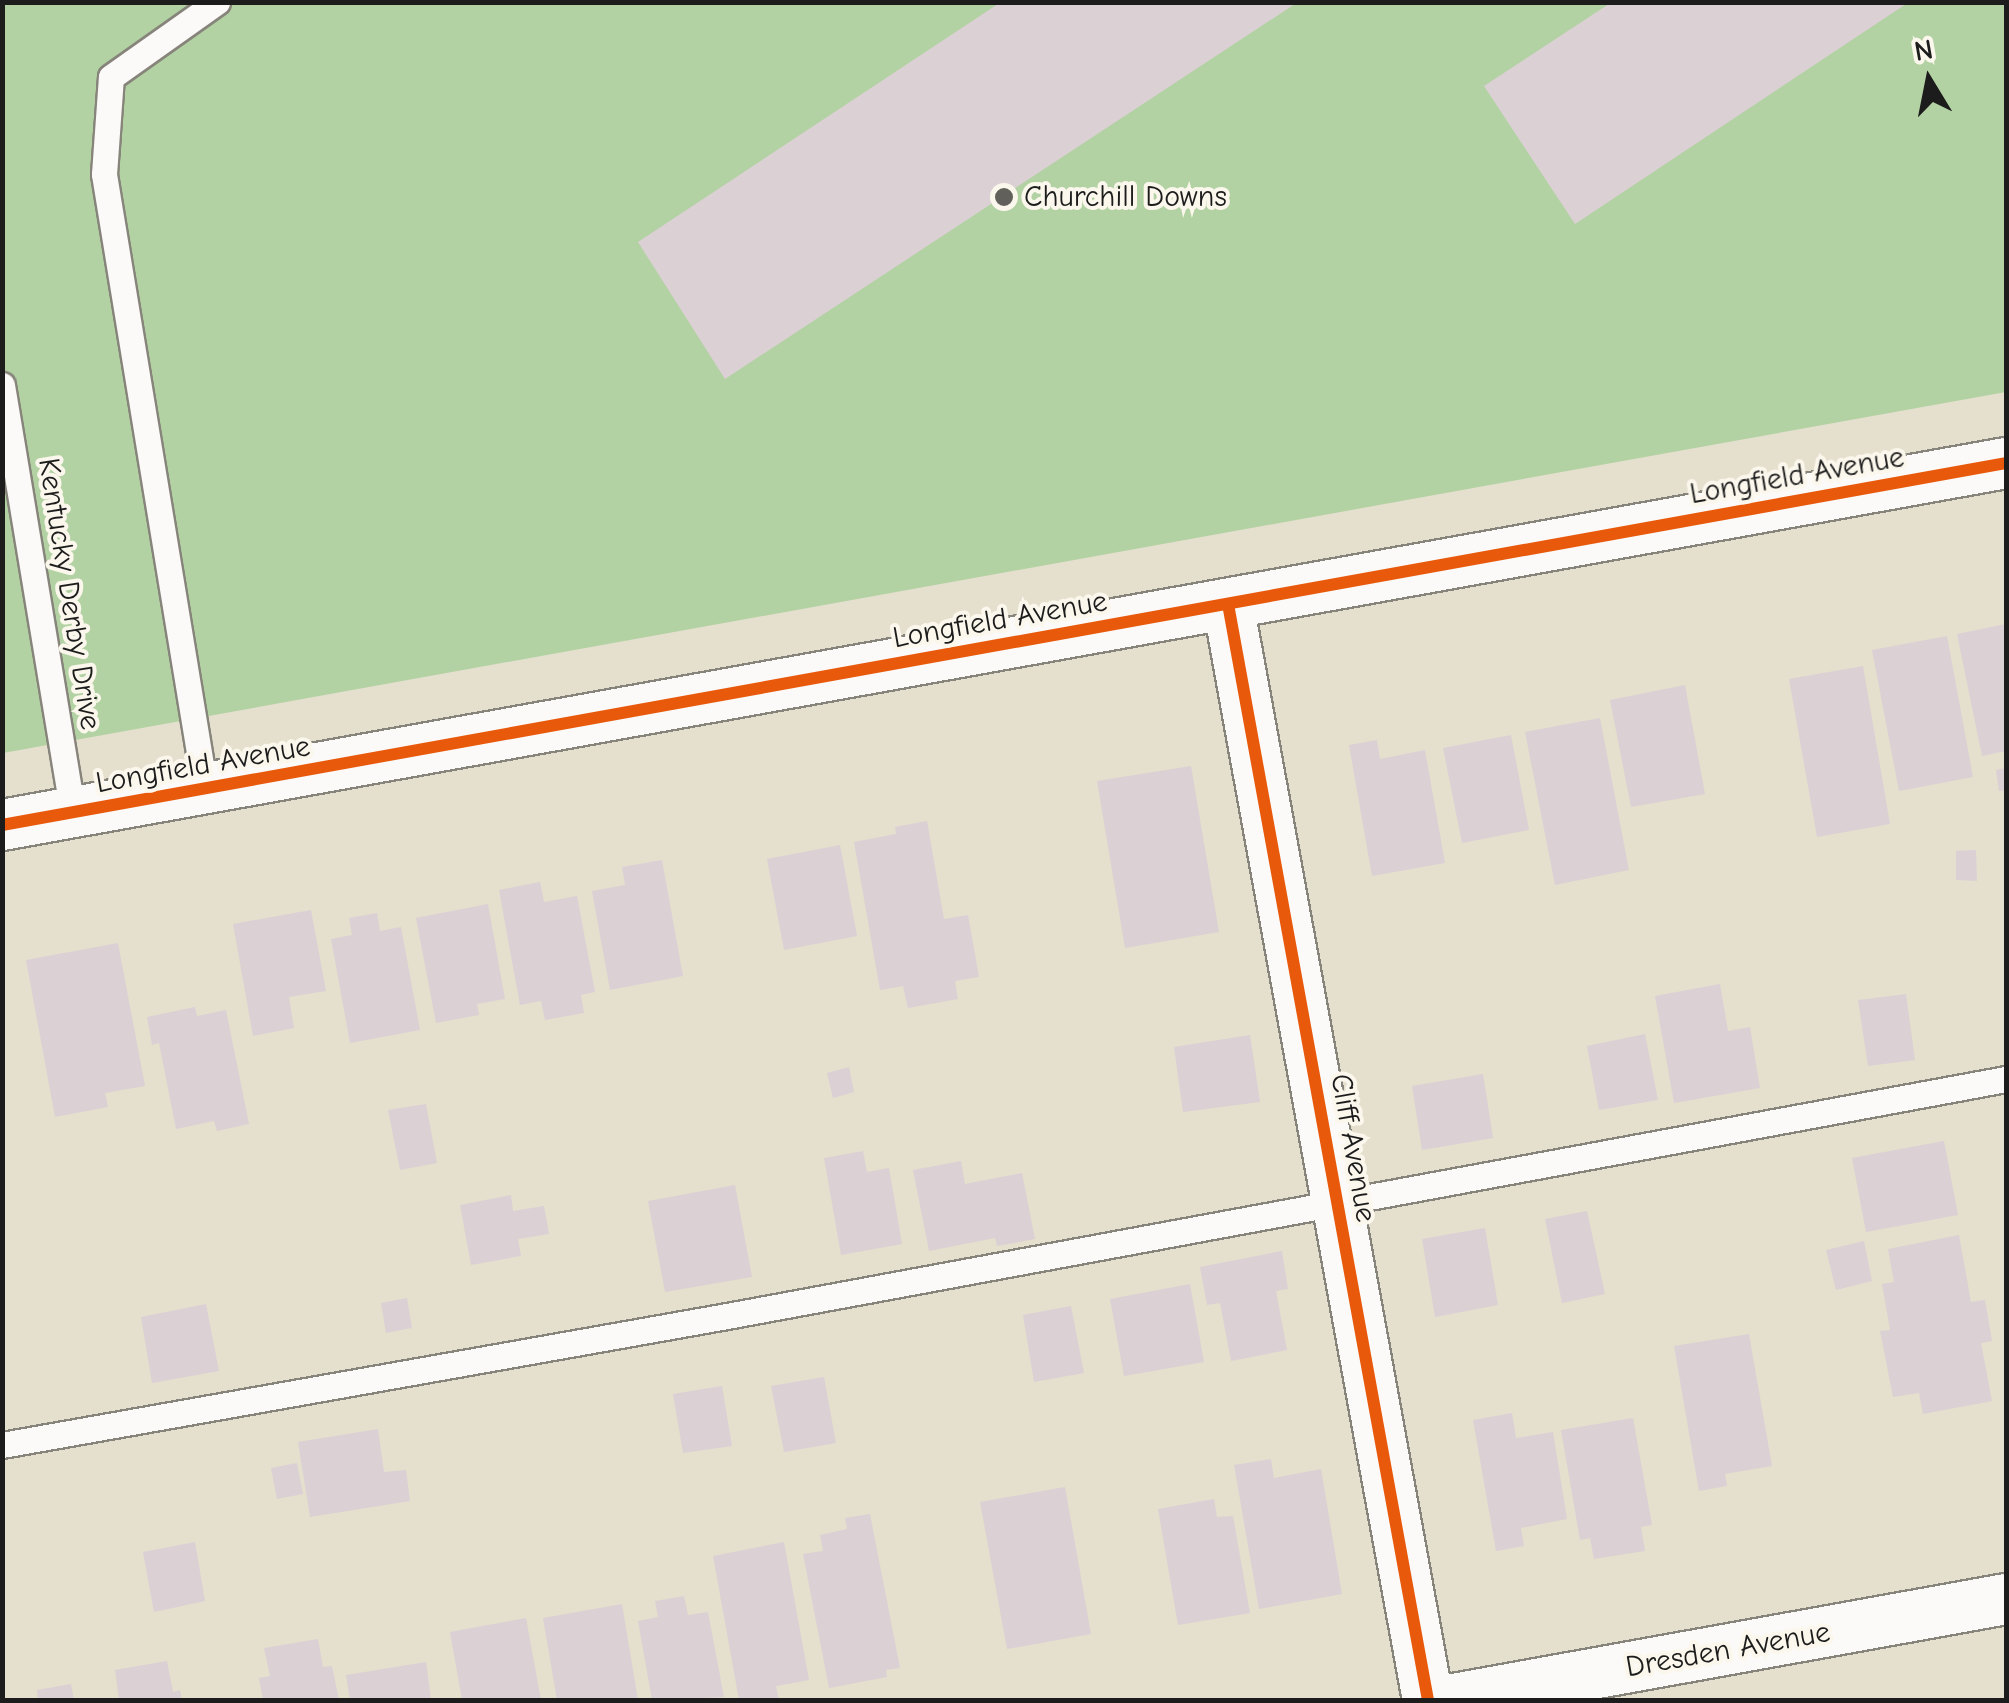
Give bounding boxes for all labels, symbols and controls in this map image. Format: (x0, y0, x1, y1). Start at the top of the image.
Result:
north arrow (1879, 30, 1979, 130)
text: N (1912, 33, 1936, 68)
place label: Churchill Downs (1024, 179, 1227, 215)
marker: Churchill Downs (993, 186, 1015, 208)
street label: Longfield Avenue (1687, 439, 1907, 513)
street label: Kentucky Derby Drive (30, 456, 108, 732)
street label: Longfield Avenue (890, 583, 1110, 657)
street label: Longfield Avenue (93, 728, 313, 802)
street label: Cliff Avenue (1322, 1071, 1384, 1225)
street label: Dresden Avenue (1623, 1614, 1833, 1686)

